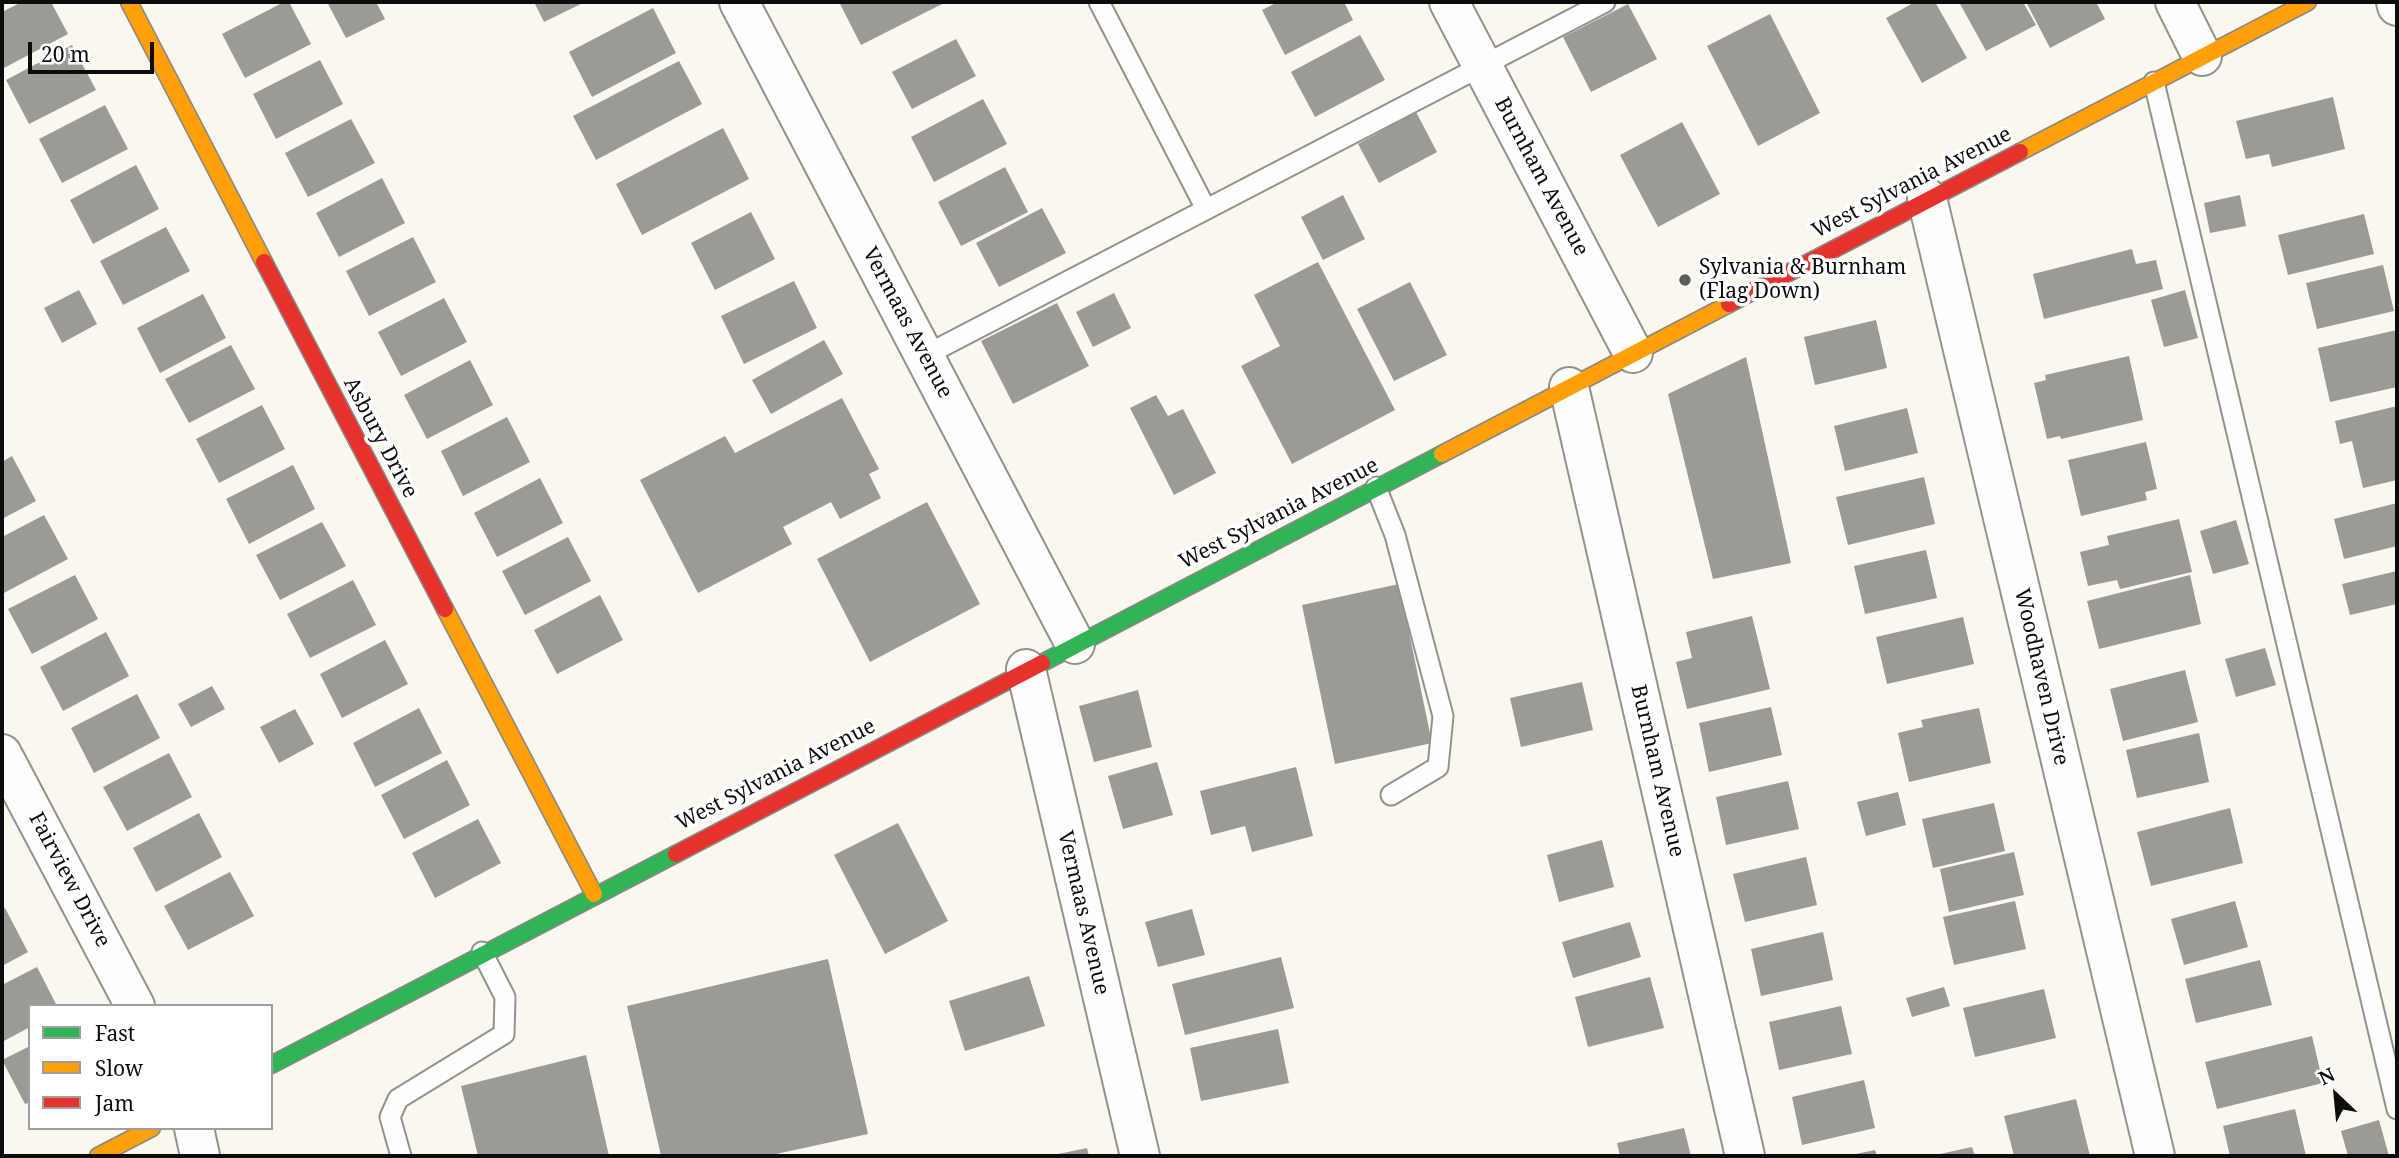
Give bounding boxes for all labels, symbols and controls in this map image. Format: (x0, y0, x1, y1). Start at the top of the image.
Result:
scale bar (32, 28, 158, 72)
text: 20 m (41, 40, 90, 68)
street label: Burnham Avenue (1489, 93, 1593, 261)
street label: West Sylvania Avenue (1808, 122, 2016, 244)
street label: Vermaas Avenue (857, 243, 957, 403)
place label: Sylvania & Burnham (Flag Down) (1699, 255, 1906, 305)
marker: Sylvania & Burnham (Flag Down) (1677, 272, 1693, 288)
street label: Asbury Drive (338, 373, 422, 503)
street label: West Sylvania Avenue (1175, 453, 1383, 575)
street label: Woodhaven Drive (2008, 586, 2074, 768)
street label: Burnham Avenue (1625, 682, 1689, 860)
street label: West Sylvania Avenue (672, 714, 880, 836)
street label: Fairview Drive (23, 808, 115, 952)
street label: Vermaas Avenue (1052, 829, 1114, 997)
legend (28, 1004, 273, 1130)
text: Fast (95, 1019, 135, 1047)
text: Slow (95, 1054, 143, 1082)
north arrow (2301, 1060, 2371, 1130)
text: N (2314, 1061, 2339, 1091)
text: Jam (95, 1089, 134, 1117)

